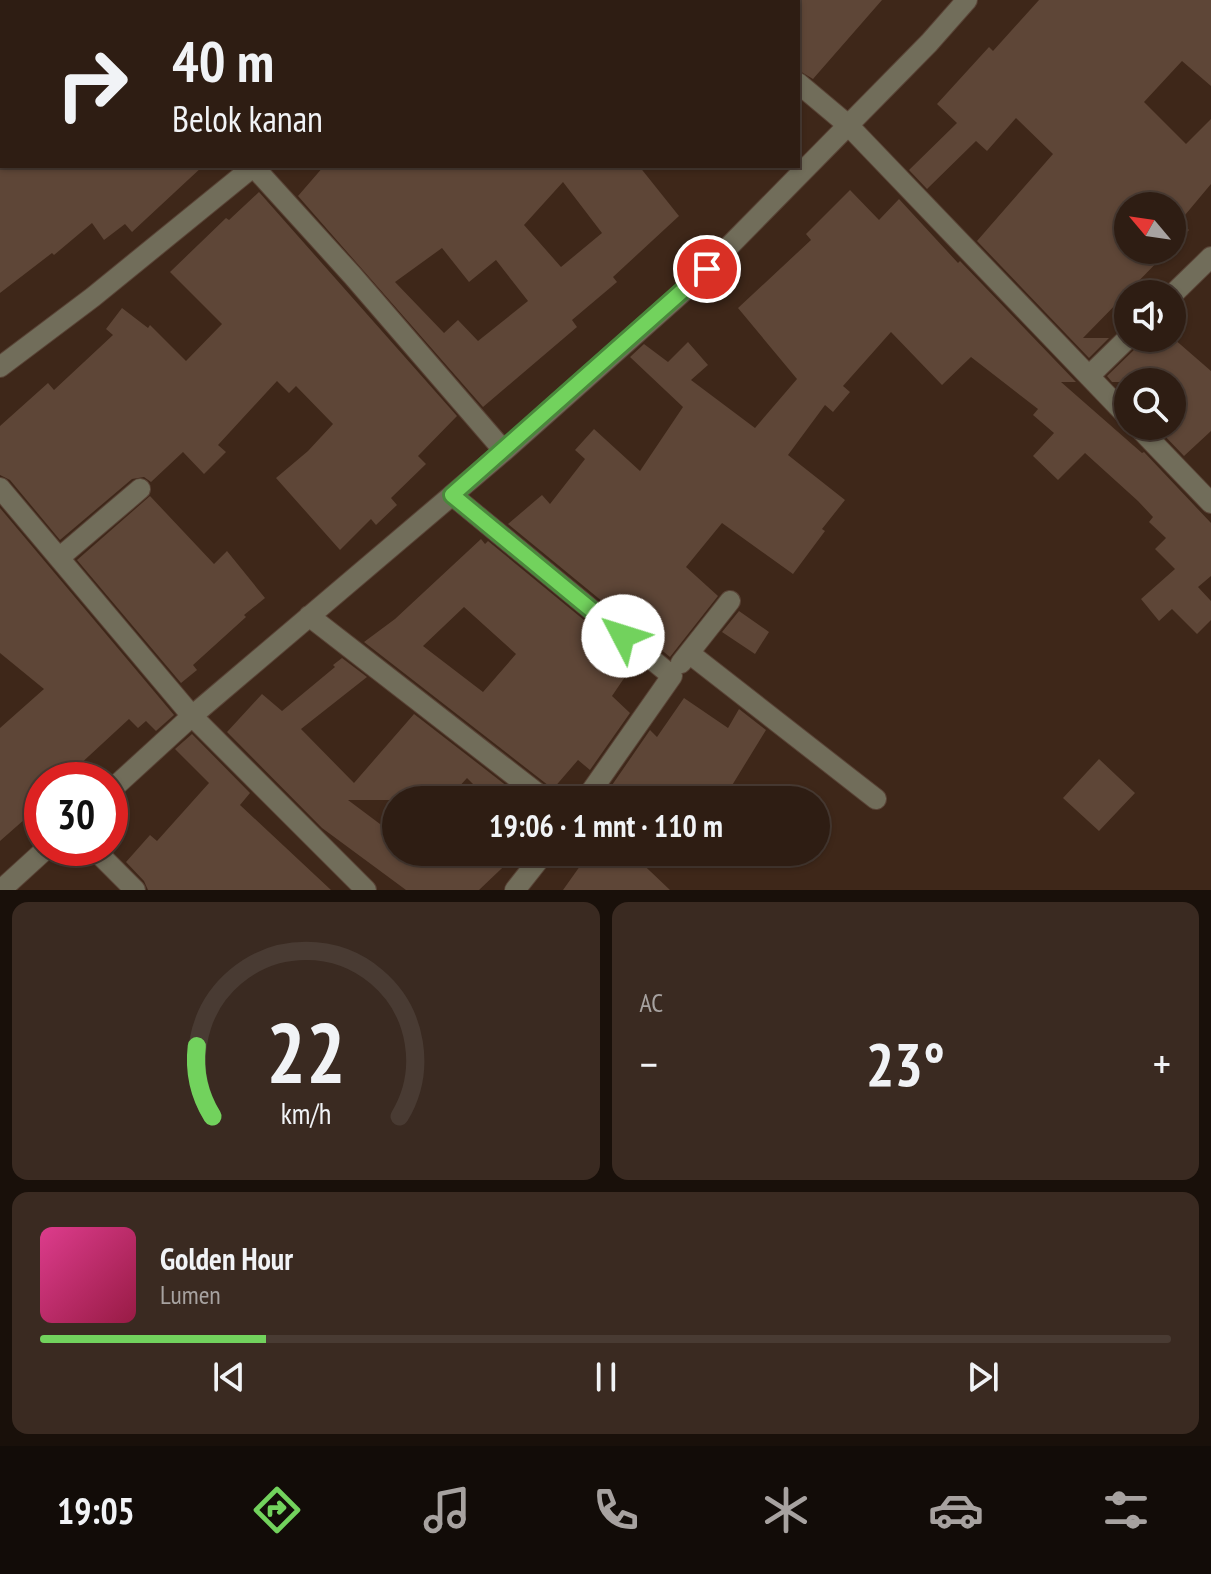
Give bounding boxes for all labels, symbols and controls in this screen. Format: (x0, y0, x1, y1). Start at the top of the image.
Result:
text: 40 m (172, 25, 274, 97)
icon: right (40, 32, 144, 136)
text: Belok kanan (172, 95, 323, 142)
north arrow (1114, 192, 1186, 264)
map controls (1114, 192, 1186, 440)
pin (673, 235, 741, 303)
icon: arrive (685, 247, 729, 291)
button: sound (1114, 280, 1186, 352)
button: search (1114, 368, 1186, 440)
position arrow (581, 594, 665, 678)
speed limit sign: 30 (24, 762, 128, 866)
text: 19:06 · 1 mnt · 110 m (489, 806, 723, 845)
text: AC (640, 986, 663, 1019)
text: 22 (266, 998, 346, 1106)
text: 23° (866, 1025, 945, 1103)
text: − (640, 1035, 658, 1092)
text: + (1153, 1035, 1171, 1092)
text: km/h (280, 1095, 331, 1132)
text: Golden Hour (160, 1239, 293, 1278)
text: Lumen (160, 1278, 221, 1311)
icon: previous (207, 1355, 251, 1399)
icon: pause (584, 1355, 628, 1399)
icon: next (961, 1355, 1005, 1399)
icon: directions (249, 1482, 305, 1538)
icon: music (419, 1482, 475, 1538)
icon: phone (588, 1482, 644, 1538)
icon: climate (758, 1482, 814, 1538)
icon: car (928, 1482, 984, 1538)
icon: filters (1098, 1482, 1154, 1538)
text: 19:05 (57, 1487, 135, 1534)

